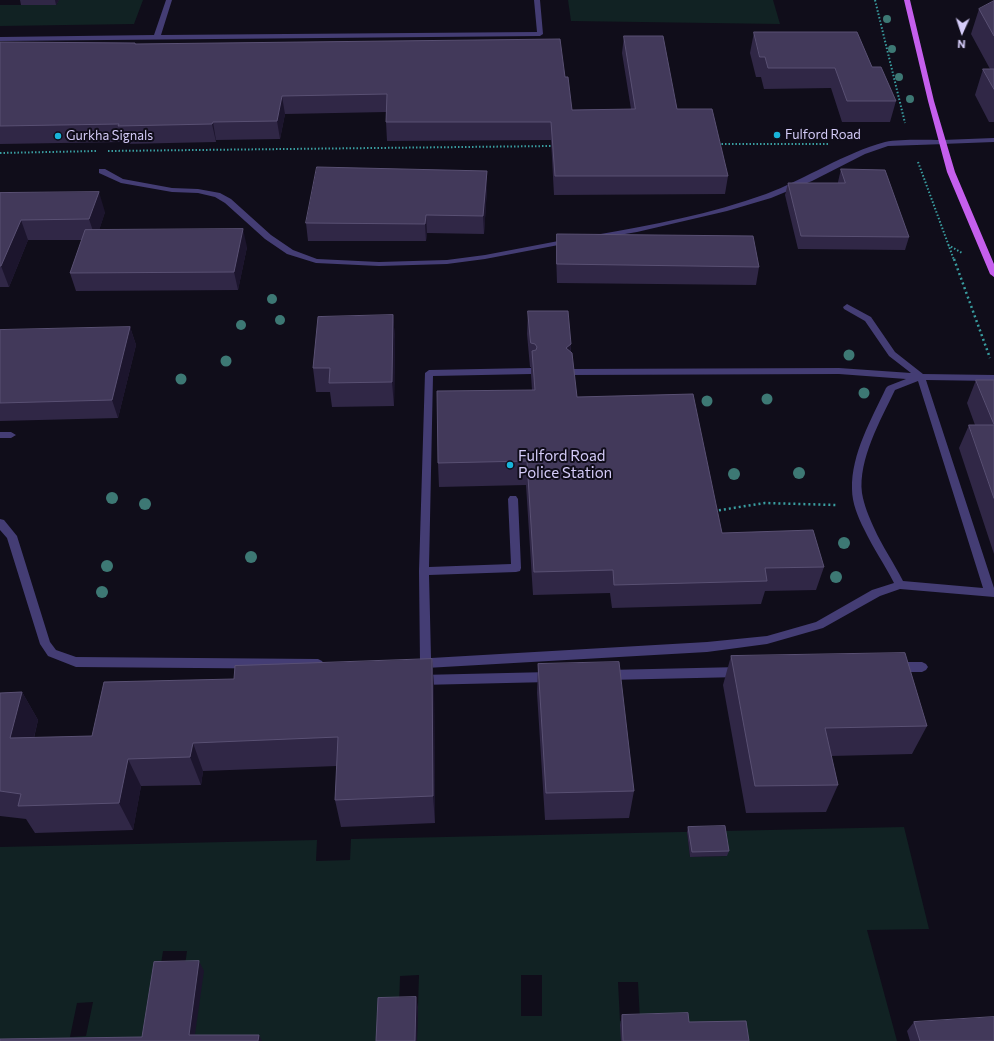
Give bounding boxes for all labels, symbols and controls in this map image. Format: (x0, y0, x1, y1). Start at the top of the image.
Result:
north arrow (942, 12, 982, 52)
text: N (957, 38, 966, 51)
place label: Fulford Road (785, 127, 861, 143)
place label: Gurkha Signals (66, 128, 153, 144)
marker: Fulford Road (772, 130, 782, 140)
marker: Gurkha Signals (53, 131, 63, 141)
place label: Fulford Road Police Station (518, 447, 612, 482)
marker: Fulford Road Police Station (505, 460, 515, 470)

